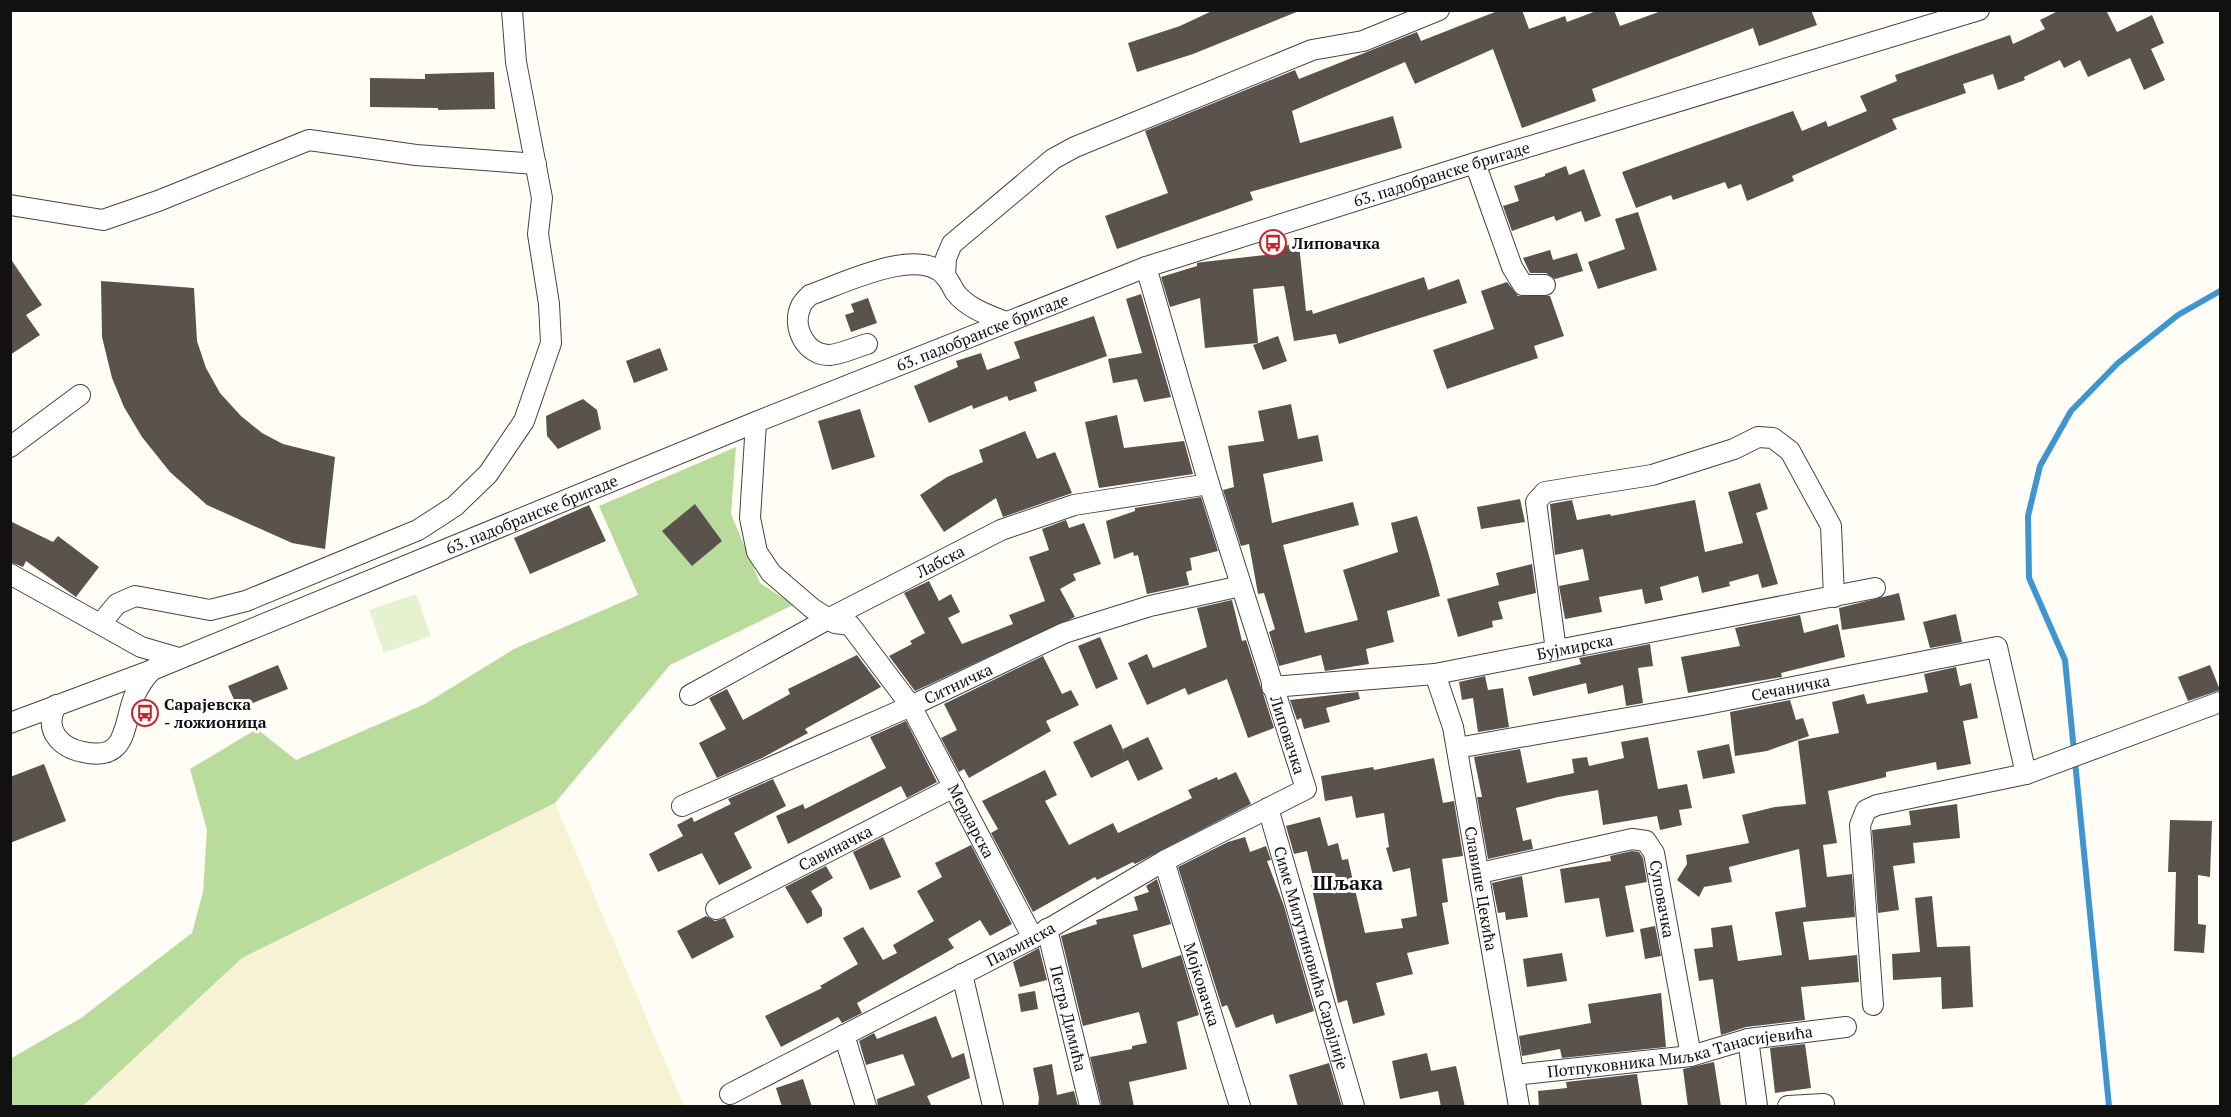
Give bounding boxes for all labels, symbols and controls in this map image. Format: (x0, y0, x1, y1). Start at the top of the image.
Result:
street label: 63. падобранске бригаде (1350, 136, 1532, 212)
bus stop icon: Липовачка (1258, 228, 1288, 258)
place label: Липовачка (1291, 232, 1380, 254)
street label: 63. падобранске бригаде (893, 288, 1072, 376)
street label: 63. падобранске бригаде (442, 469, 621, 559)
street label: Лабска (912, 540, 968, 583)
street label: Бујмирска (1535, 628, 1615, 665)
street label: Ситничка (920, 658, 996, 709)
street label: Сечаничка (1749, 669, 1832, 706)
street label: Липовачка (1265, 692, 1311, 777)
place label: Сарајевска - ложионица (164, 693, 267, 733)
bus stop icon: Сарајевска - ложионица (130, 698, 160, 728)
street label: Мердарска (943, 780, 1000, 862)
street label: Савиначка (795, 820, 876, 876)
street label: Славише Цекића (1460, 825, 1503, 953)
street label: Симе Милутиновића Сарајлије (1269, 844, 1354, 1072)
street label: Суповачка (1644, 858, 1680, 940)
district label: Шљака (1313, 869, 1383, 896)
street label: Паљинска (982, 916, 1059, 971)
street label: Мојковачка (1179, 939, 1226, 1029)
street label: Петра Димића (1045, 963, 1092, 1074)
street label: Потпуковника Миљка Танасијевића (1546, 1020, 1814, 1082)

